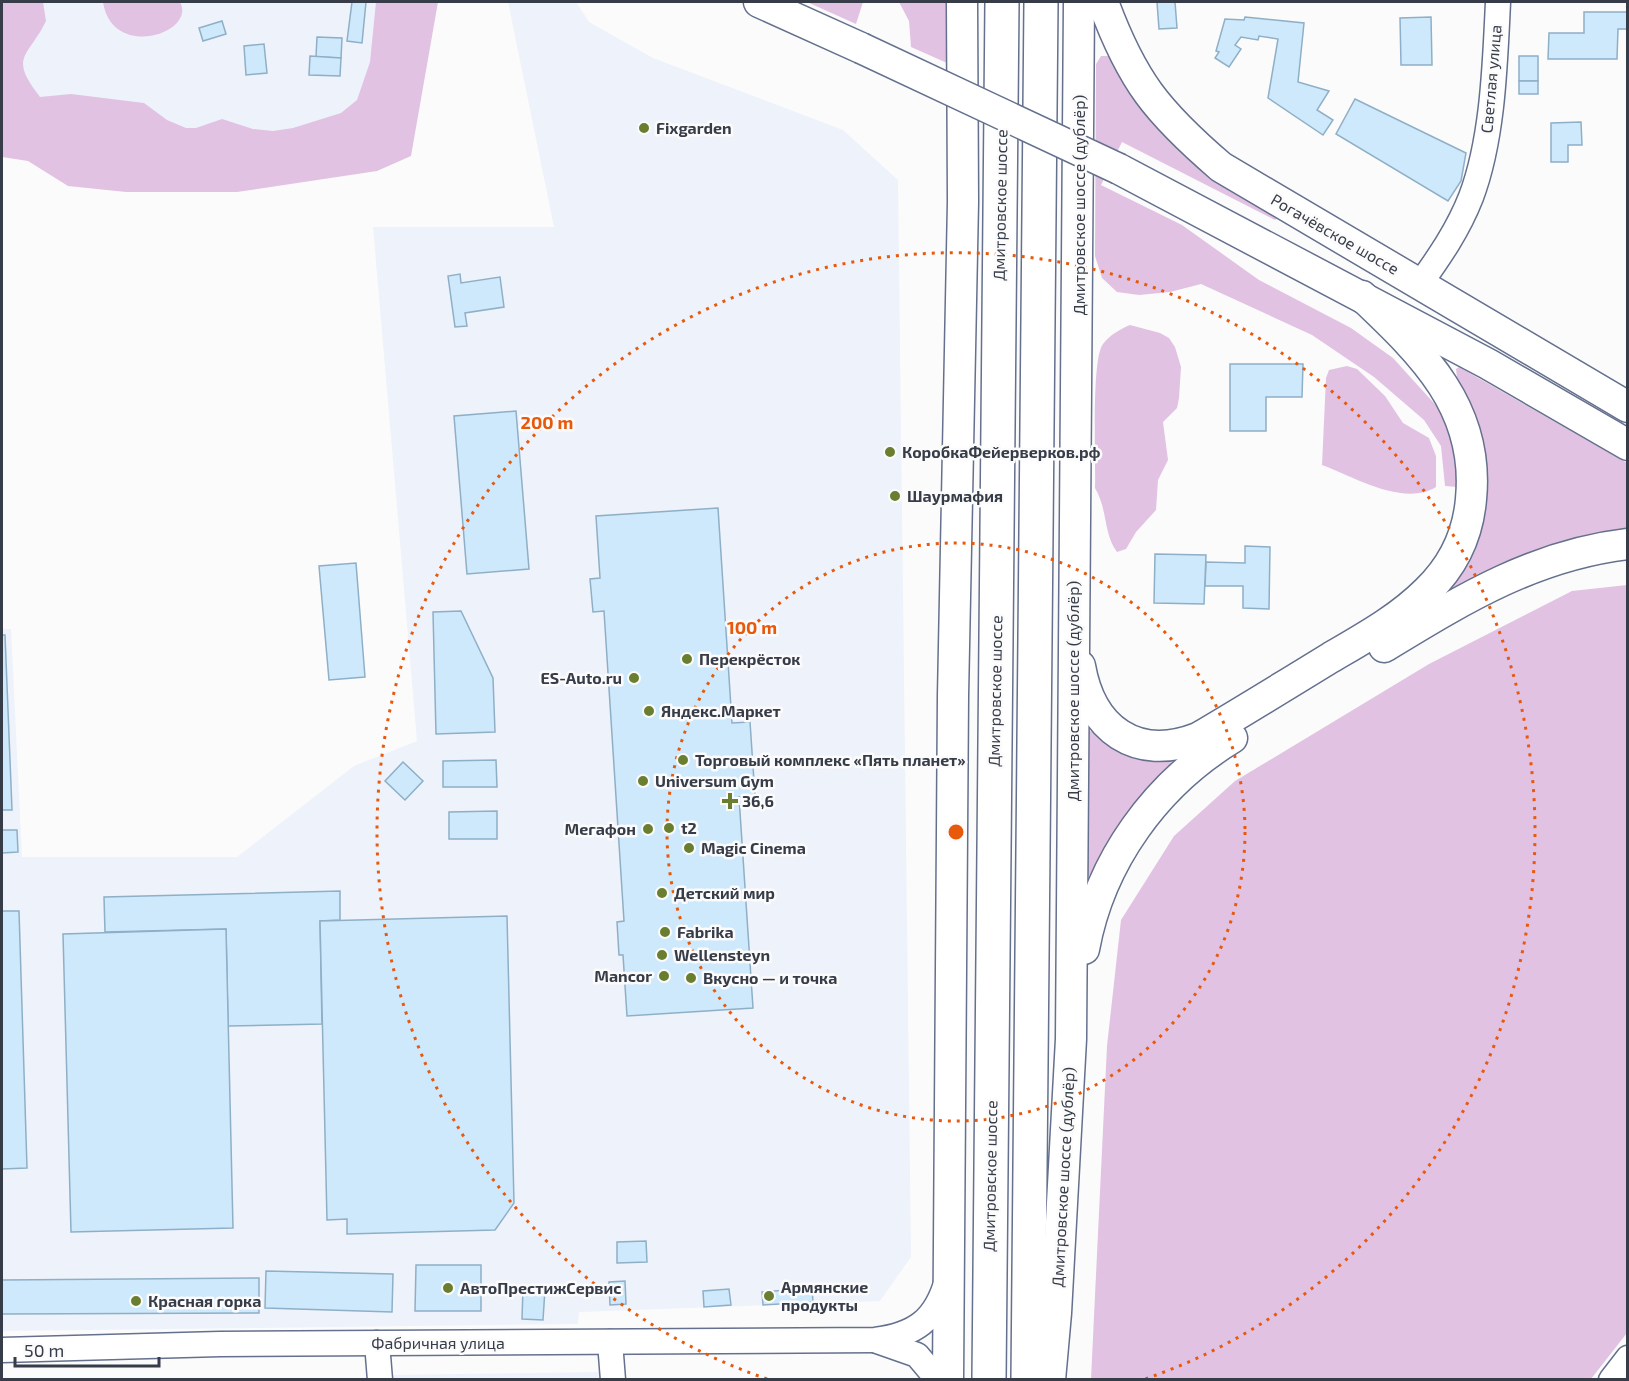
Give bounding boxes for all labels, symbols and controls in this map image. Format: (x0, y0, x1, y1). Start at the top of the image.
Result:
street label: Светлая улица (1476, 24, 1506, 134)
street label: Дмитровское шоссе (дублёр) (1069, 95, 1089, 315)
place label: Fixgarden (656, 118, 732, 137)
marker: Fixgarden (637, 121, 651, 135)
street label: Дмитровское шоссе (989, 129, 1010, 281)
street label: Рогачёвское шоссе (1268, 189, 1403, 278)
text: 200 m (521, 411, 573, 433)
place label: КоробкаФейерверков.рф (902, 442, 1101, 461)
marker: КоробкаФейерверков.рф (883, 445, 897, 459)
place label: Шаурмафия (907, 486, 1003, 505)
marker: Шаурмафия (888, 489, 902, 503)
street label: Дмитровское шоссе (дублёр) (1063, 581, 1083, 801)
street label: Дмитровское шоссе (984, 615, 1005, 767)
text: 100 m (727, 616, 777, 638)
place label: Перекрёсток (699, 649, 800, 668)
marker: Перекрёсток (680, 652, 694, 666)
place label: ES-Auto.ru (541, 668, 622, 687)
marker: ES-Auto.ru (627, 671, 641, 685)
place label: Яндекс.Маркет (661, 701, 781, 720)
marker: Яндекс.Маркет (642, 704, 656, 718)
place label: Торговый комплекс «Пять планет» (695, 750, 966, 769)
marker: Торговый комплекс «Пять планет» (676, 753, 690, 767)
place label: Universum Gym (655, 771, 774, 791)
marker: Universum Gym (636, 774, 650, 788)
place label: 36,6 (742, 791, 774, 810)
marker: 36,6 (723, 794, 737, 808)
place label: t2 (681, 818, 697, 837)
place label: Мегафон (565, 819, 636, 838)
marker: t2 (662, 821, 676, 835)
marker: Мегафон (641, 822, 655, 836)
centre of rings (946, 822, 966, 842)
place label: Magic Cinema (701, 838, 806, 857)
marker: Magic Cinema (682, 841, 696, 855)
place label: Детский мир (674, 883, 775, 902)
marker: Детский мир (655, 886, 669, 900)
place label: Fabrika (677, 922, 734, 941)
marker: Fabrika (658, 925, 672, 939)
place label: Wellensteyn (674, 945, 770, 965)
marker: Wellensteyn (655, 948, 669, 962)
place label: Mancor (594, 966, 652, 985)
place label: Вкусно — и точка (703, 968, 837, 987)
marker: Mancor (657, 969, 671, 983)
marker: Вкусно — и точка (684, 971, 698, 985)
street label: Дмитровское шоссе (дублёр) (1047, 1066, 1079, 1288)
street label: Дмитровское шоссе (979, 1100, 1000, 1252)
place label: Армянские продукты (781, 1277, 868, 1314)
place label: АвтоПрестижСервис (460, 1278, 621, 1297)
marker: АвтоПрестижСервис (441, 1281, 455, 1295)
marker: Армянские продукты (762, 1289, 776, 1303)
place label: Красная горка (148, 1291, 261, 1310)
marker: Красная горка (129, 1294, 143, 1308)
scale bar (15, 1330, 159, 1368)
street label: Фабричная улица (371, 1333, 505, 1353)
text: 50 m (24, 1339, 64, 1361)

